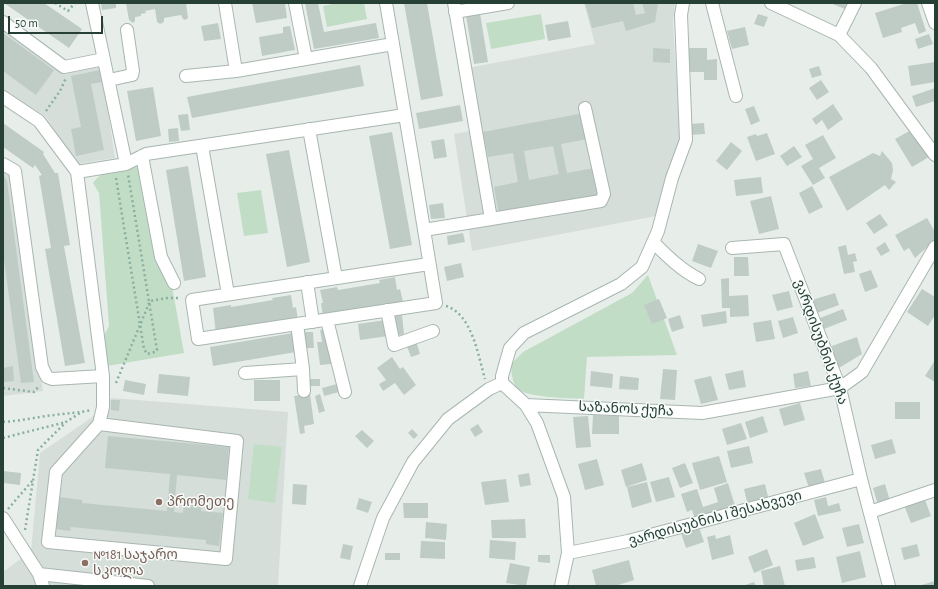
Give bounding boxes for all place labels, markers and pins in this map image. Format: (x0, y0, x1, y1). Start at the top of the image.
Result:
place label: პრომეთე (167, 494, 234, 510)
marker: პრომეთე (154, 497, 164, 507)
place label: №181 საჯარო სკოლა (93, 547, 178, 580)
marker: №181 საჯარო სკოლა (80, 558, 90, 568)

